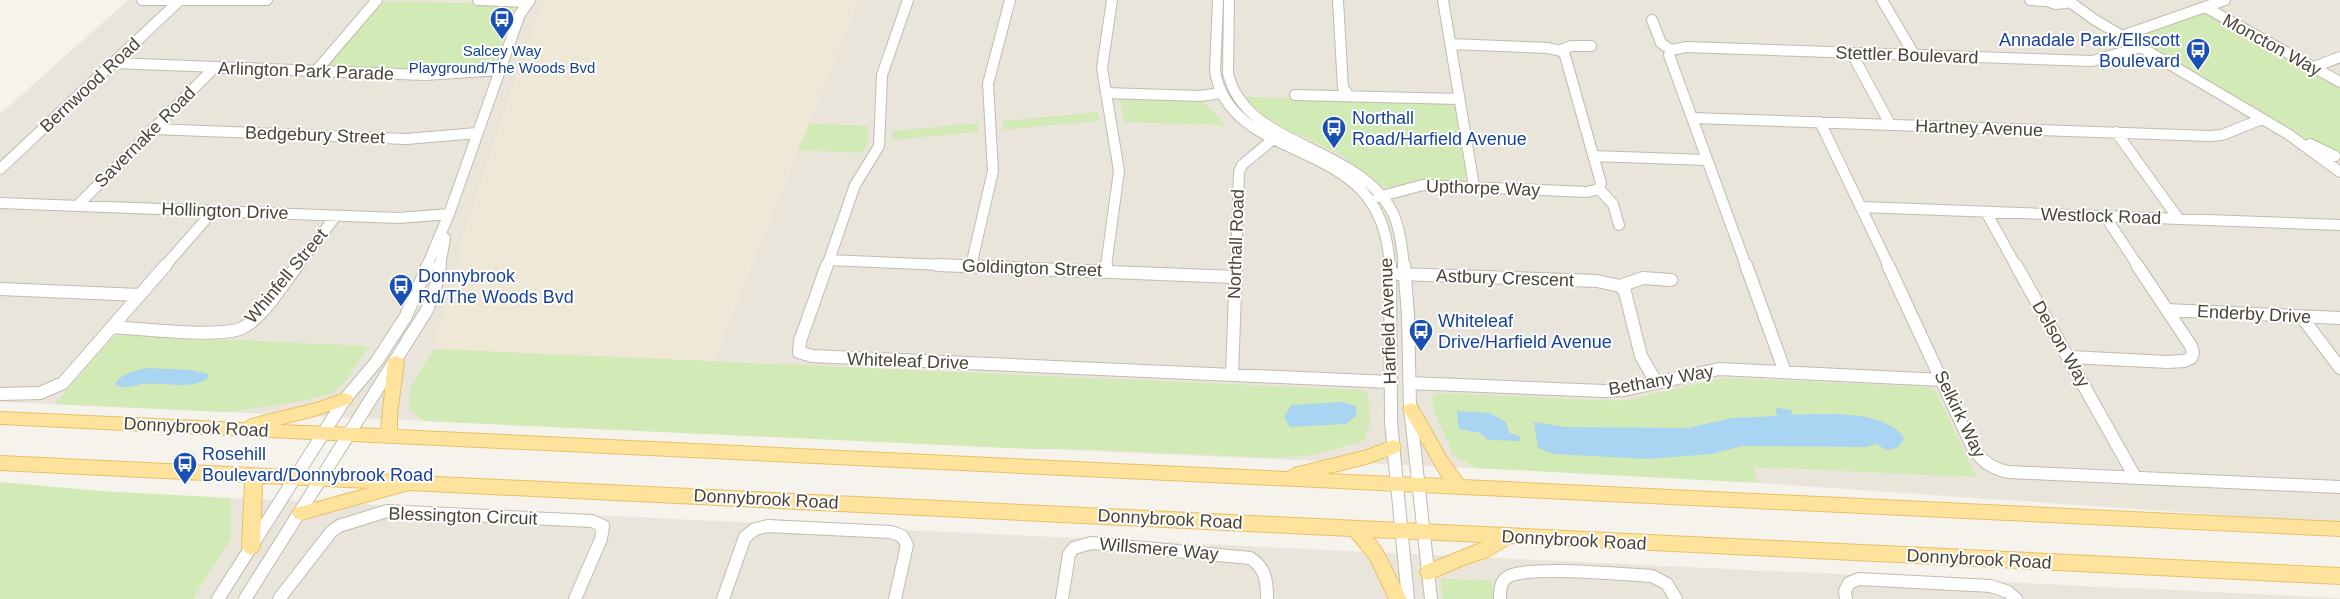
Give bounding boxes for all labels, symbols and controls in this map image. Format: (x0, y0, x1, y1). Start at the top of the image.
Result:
bus stop icon: Salcey Way Playground/The Woods Bvd (489, 6, 515, 40)
street label: Moncton Way (2219, 10, 2325, 80)
place label: Annadale Park/Ellscott Boulevard (1999, 30, 2180, 71)
street label: Bernwood Road (36, 34, 144, 136)
bus stop icon: Annadale Park/Ellscott Boulevard (2185, 37, 2211, 71)
place label: Salcey Way Playground/The Woods Bvd (409, 42, 595, 76)
street label: Stettler Boulevard (1835, 43, 1979, 67)
street label: Arlington Park Parade (218, 58, 394, 84)
street label: Savernake Road (91, 83, 199, 191)
place label: Northall Road/Harfield Avenue (1352, 108, 1527, 149)
bus stop icon: Northall Road/Harfield Avenue (1321, 115, 1347, 149)
street label: Hartney Avenue (1915, 116, 2043, 140)
street label: Bedgebury Street (245, 123, 385, 147)
street label: Upthorpe Way (1425, 176, 1541, 200)
street label: Northall Road (1224, 189, 1248, 299)
street label: Hollington Drive (161, 199, 289, 223)
street label: Westlock Road (2040, 204, 2162, 228)
street label: Whinfell Street (241, 225, 331, 327)
street label: Goldington Street (962, 256, 1102, 280)
street label: Harfield Avenue (1376, 257, 1400, 385)
place label: Donnybrook Rd/The Woods Bvd (418, 266, 574, 307)
street label: Astbury Crescent (1436, 266, 1574, 290)
bus stop icon: Donnybrook Rd/The Woods Bvd (388, 273, 414, 307)
street label: Delson Way (2028, 297, 2094, 391)
street label: Enderby Drive (2197, 301, 2311, 327)
place label: Whiteleaf Drive/Harfield Avenue (1438, 311, 1612, 352)
bus stop icon: Whiteleaf Drive/Harfield Avenue (1408, 318, 1434, 352)
street label: Whiteleaf Drive (847, 349, 969, 373)
street label: Bethany Way (1607, 361, 1715, 399)
street label: Selkirk Way (1930, 367, 1990, 461)
street label: Donnybrook Road (123, 413, 269, 441)
place label: Rosehill Boulevard/Donnybrook Road (202, 444, 433, 485)
bus stop icon: Rosehill Boulevard/Donnybrook Road (172, 451, 198, 485)
street label: Donnybrook Road (693, 485, 839, 513)
street label: Blessington Circuit (388, 503, 538, 529)
street label: Donnybrook Road (1097, 505, 1243, 533)
street label: Donnybrook Road (1501, 526, 1647, 554)
street label: Willsmere Way (1099, 534, 1219, 564)
street label: Donnybrook Road (1906, 545, 2052, 573)

